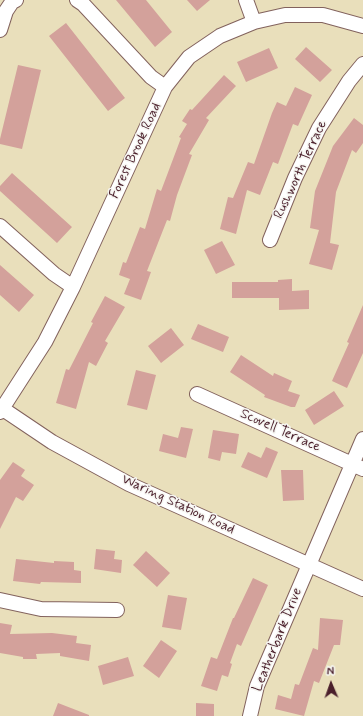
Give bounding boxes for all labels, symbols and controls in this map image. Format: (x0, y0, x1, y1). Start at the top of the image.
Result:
street label: Forest Brook Road (106, 100, 166, 202)
street label: Rushworth Terrace (271, 118, 331, 222)
street label: Scovell Terrace (237, 406, 323, 456)
street label: Waring Station Road (119, 471, 237, 539)
street label: Leatherbark Drive (250, 586, 306, 694)
north arrow (311, 664, 351, 704)
text: N (327, 665, 334, 679)

